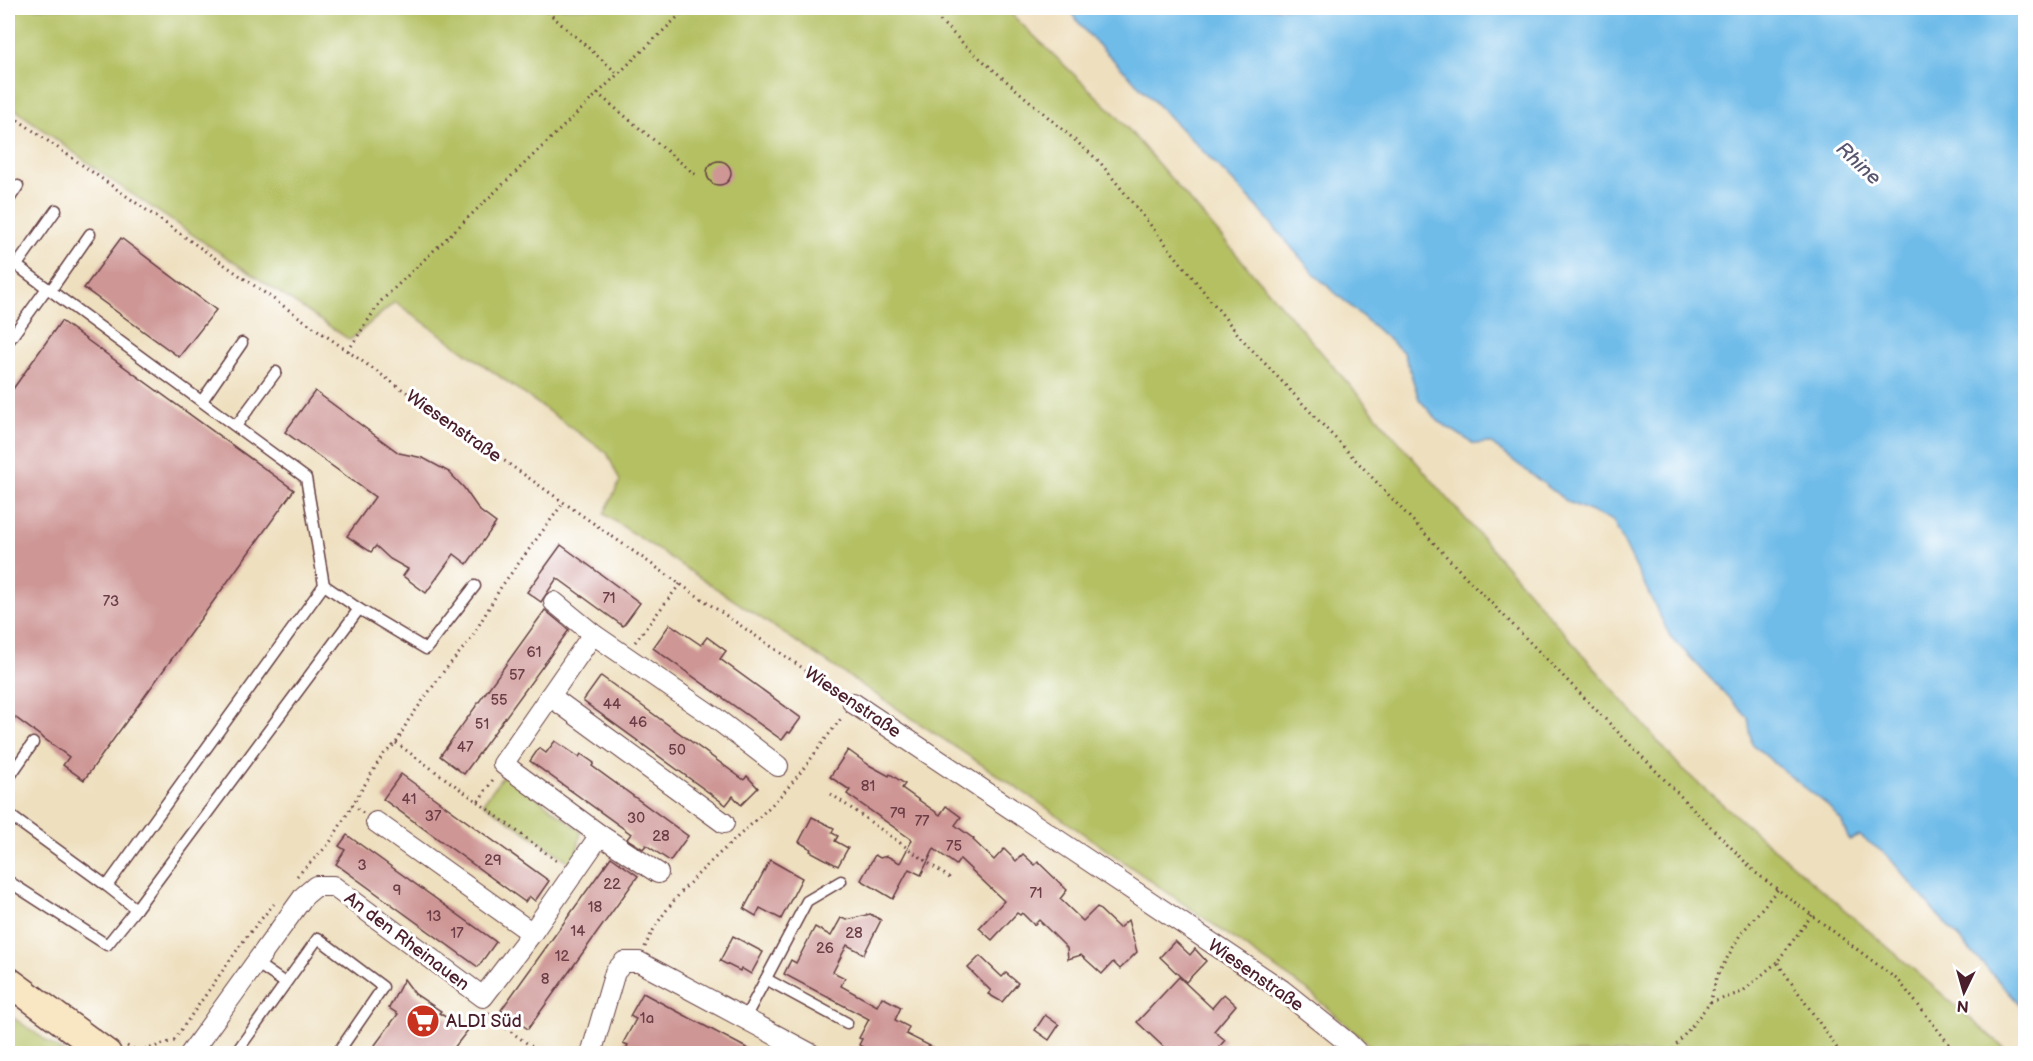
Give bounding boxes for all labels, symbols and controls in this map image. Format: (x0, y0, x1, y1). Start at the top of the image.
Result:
water label: Rhine (1831, 137, 1886, 191)
street label: Wiesenstraße (402, 386, 506, 467)
house number: 71 (602, 589, 616, 608)
house number: 73 (103, 592, 119, 611)
house number: 61 (527, 643, 541, 662)
street label: Wiesenstraße (801, 662, 905, 743)
house number: 57 (509, 666, 526, 685)
house number: 55 (490, 691, 508, 710)
house number: 44 (603, 695, 621, 714)
house number: 46 (629, 713, 647, 732)
house number: 51 (475, 715, 489, 734)
house number: 47 (457, 738, 474, 757)
house number: 50 (668, 741, 686, 760)
house number: 81 (861, 777, 875, 796)
house number: 41 (402, 790, 416, 809)
house number: 79 (890, 804, 906, 823)
house number: 37 (425, 807, 442, 826)
house number: 30 (627, 809, 645, 828)
house number: 77 (915, 812, 930, 831)
house number: 28 (652, 827, 670, 846)
house number: 75 (946, 837, 962, 856)
house number: 29 (484, 851, 502, 870)
house number: 3 (357, 856, 367, 875)
house number: 22 (603, 875, 621, 894)
house number: 9 (393, 881, 401, 900)
house number: 71 (1029, 884, 1043, 903)
street label: An den Rheinauen (340, 888, 473, 995)
house number: 18 (588, 898, 603, 917)
house number: 13 (426, 907, 442, 926)
house number: 14 (571, 922, 585, 941)
house number: 17 (450, 924, 464, 943)
house number: 28 (845, 924, 863, 943)
street label: Wiesenstraße (1204, 935, 1308, 1016)
house number: 26 (816, 939, 834, 958)
house number: 12 (555, 947, 569, 966)
north arrow (1934, 962, 1994, 1022)
house number: 8 (541, 970, 550, 989)
text: N (1956, 995, 1970, 1015)
supermarket icon: ALDI Süd (405, 1003, 441, 1039)
house number: 1a (640, 1009, 654, 1028)
place label: ALDI Süd (446, 1011, 522, 1032)

